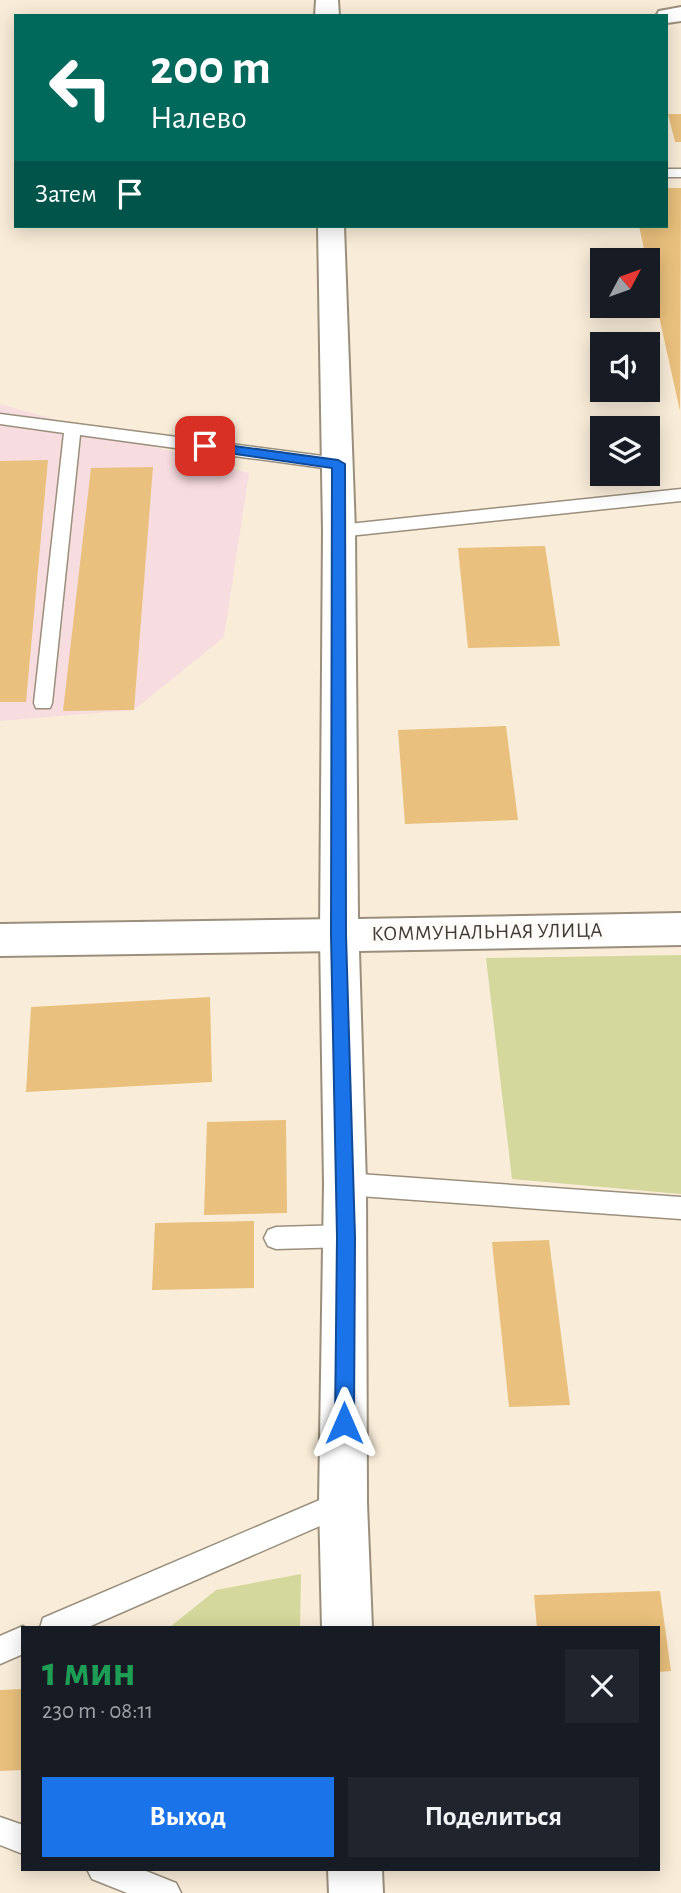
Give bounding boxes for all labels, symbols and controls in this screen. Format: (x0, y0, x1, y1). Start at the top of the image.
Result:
icon: left (35, 42, 126, 133)
text: 200 m (150, 44, 271, 93)
text: Налево (150, 102, 247, 134)
icon: arrive (111, 175, 149, 213)
text: Затем (35, 181, 97, 207)
north arrow (590, 248, 660, 318)
map controls (590, 248, 660, 486)
button: sound (590, 332, 660, 402)
pin (175, 416, 235, 476)
button: layers (590, 416, 660, 486)
icon: arrive (186, 427, 224, 465)
street label: КОММУНАЛЬНАЯ УЛИЦА (371, 919, 603, 945)
position arrow (307, 1386, 381, 1460)
button: close (565, 1649, 639, 1723)
text: 1 мин (42, 1651, 136, 1693)
text: 230 m · 08:11 (42, 1700, 153, 1723)
button: Выход (42, 1777, 334, 1857)
button: Поделиться (348, 1777, 639, 1857)

